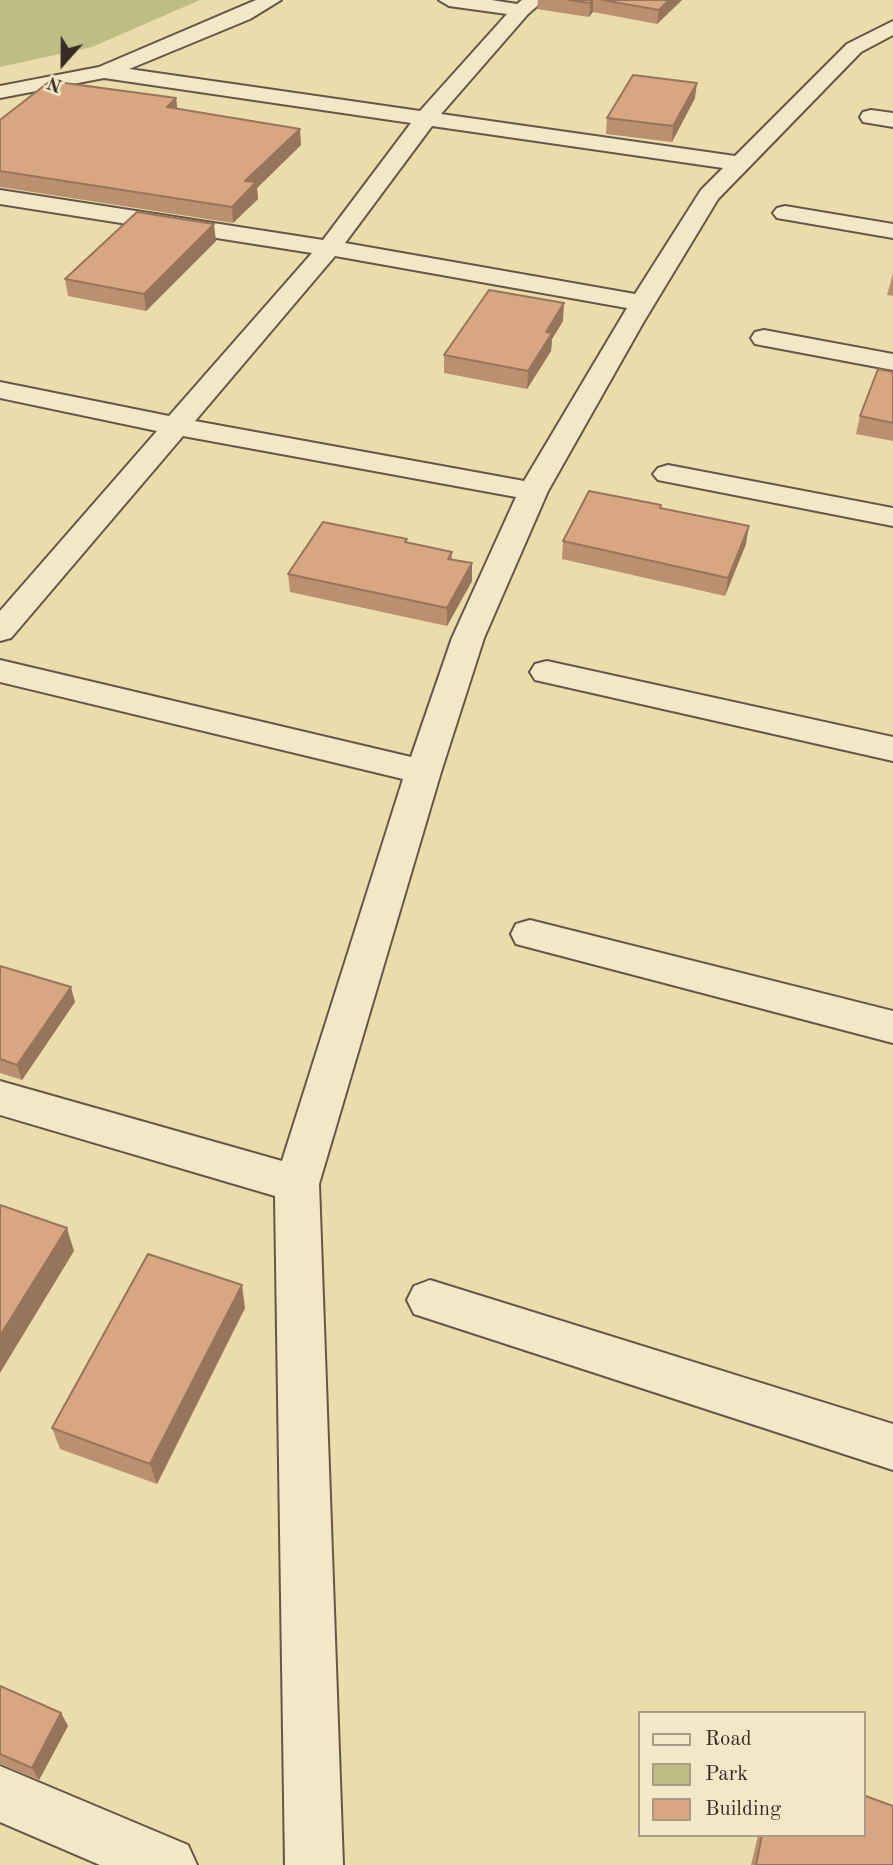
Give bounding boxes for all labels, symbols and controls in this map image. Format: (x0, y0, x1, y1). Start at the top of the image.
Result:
north arrow (28, 28, 98, 98)
text: N (45, 72, 65, 95)
legend (638, 1711, 865, 1837)
text: Road (705, 1729, 752, 1750)
text: Park (705, 1764, 748, 1785)
text: Building (705, 1799, 781, 1820)

